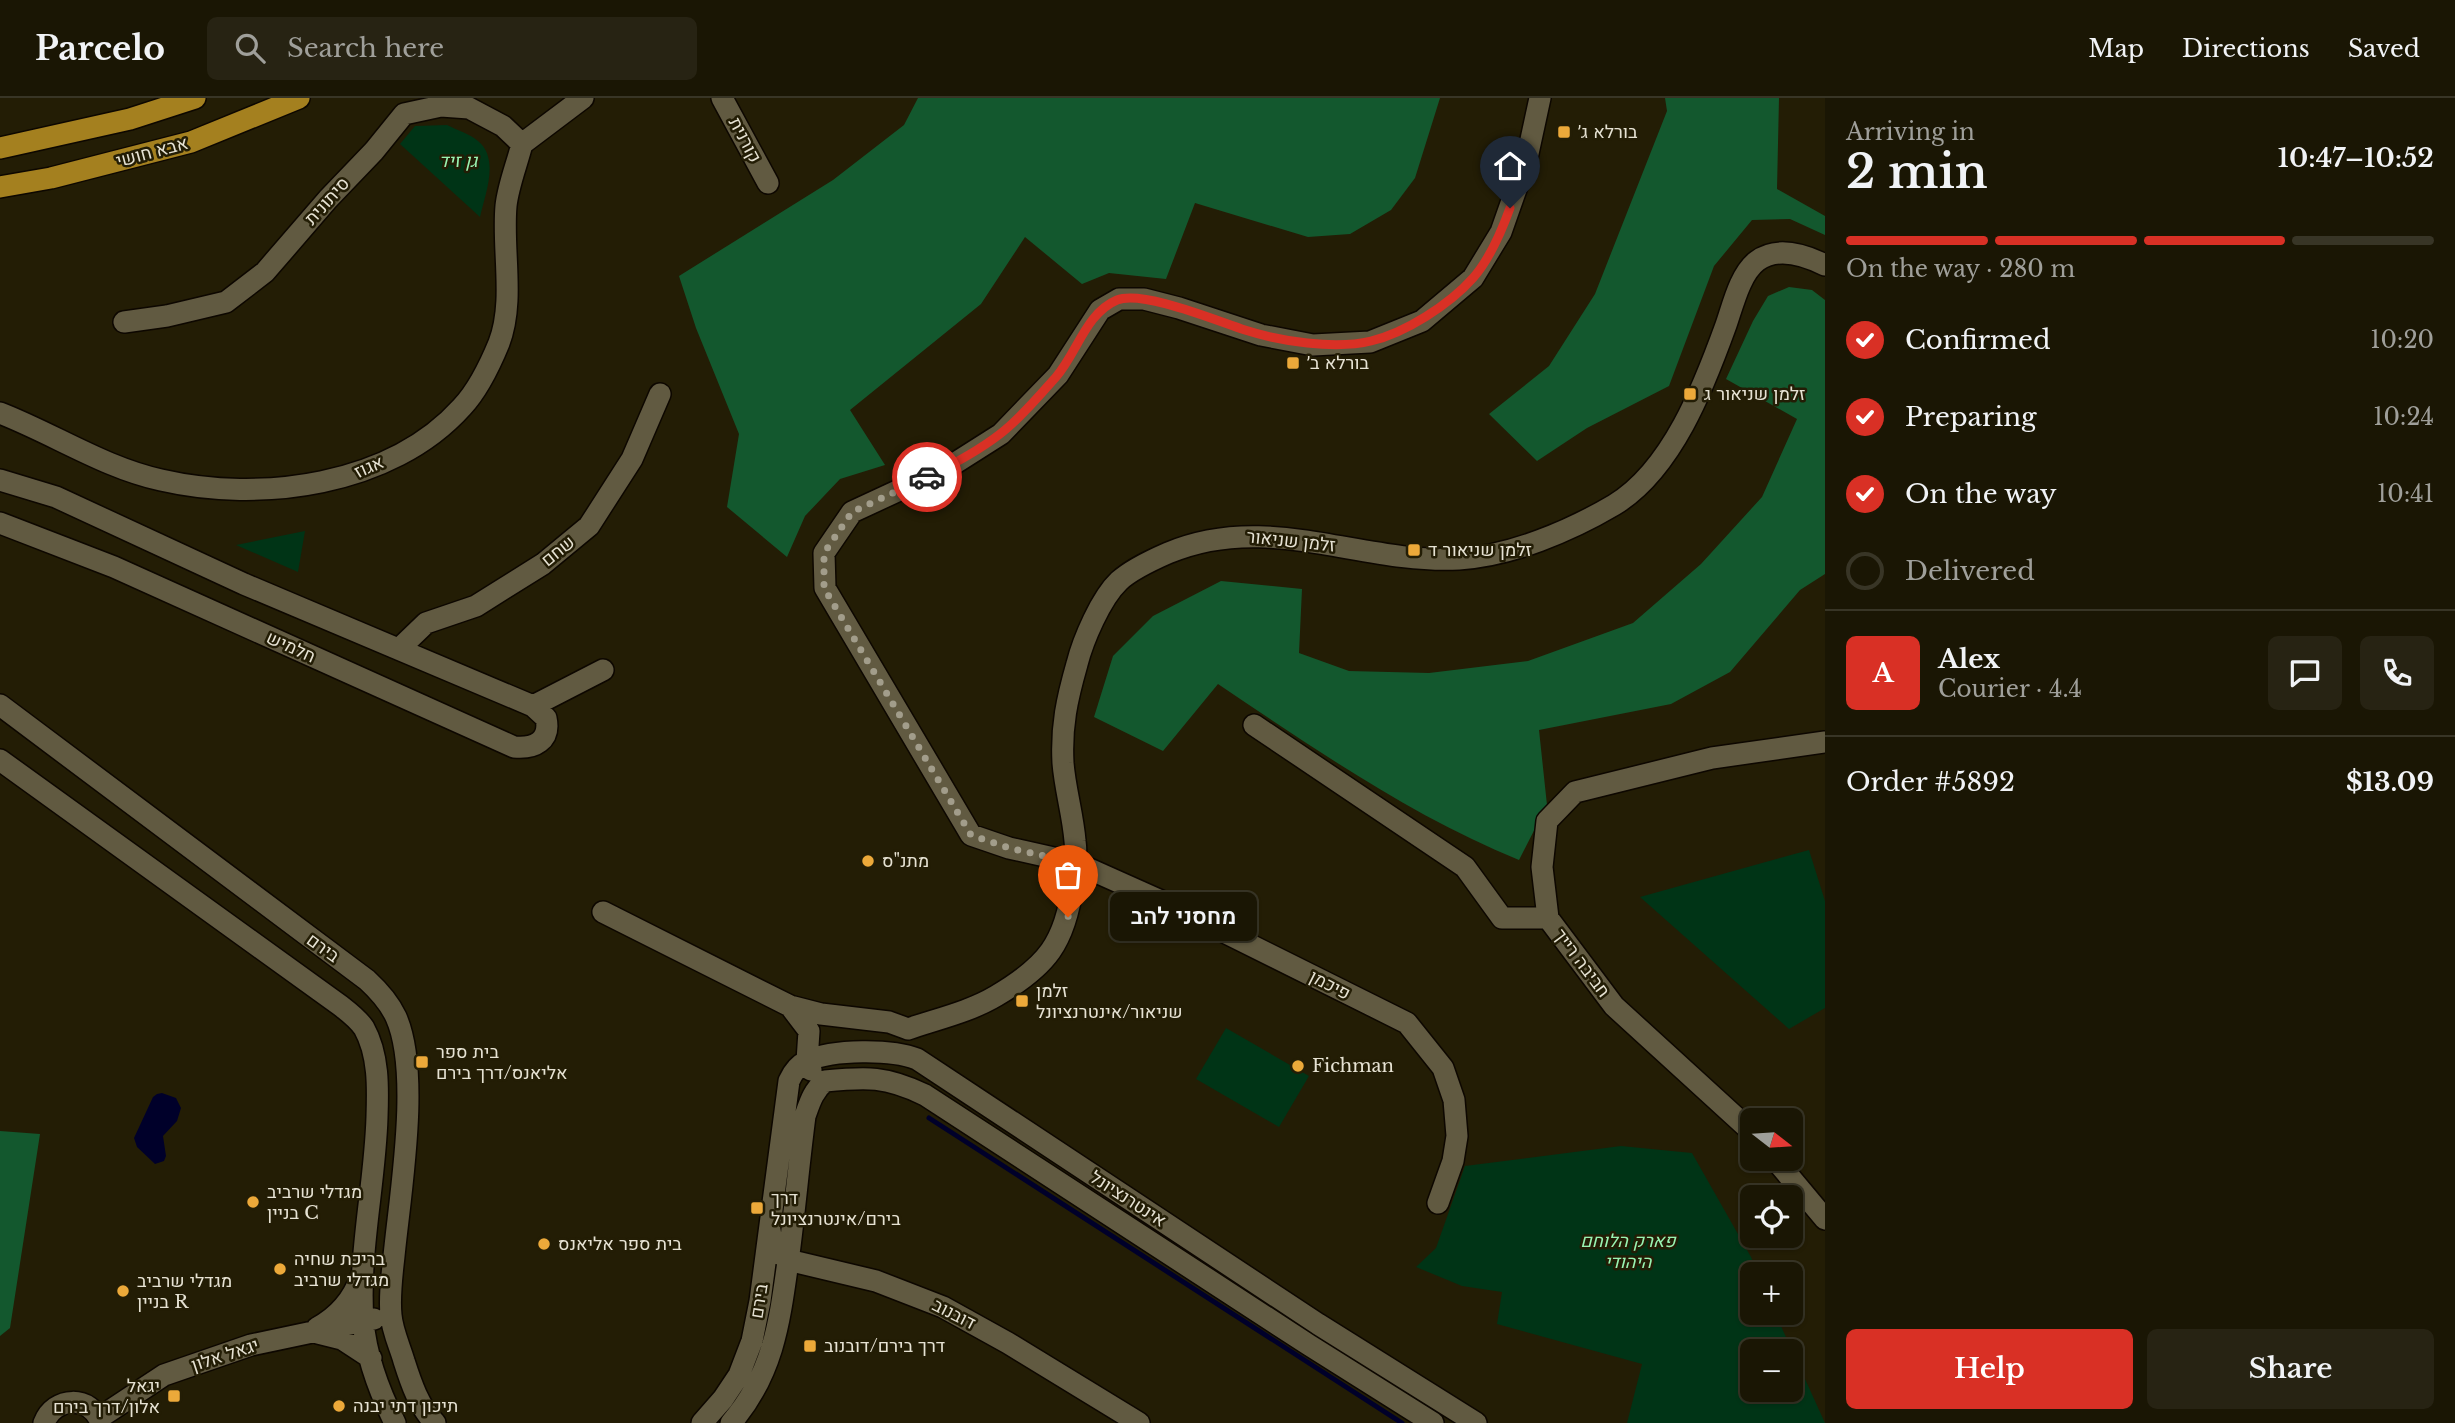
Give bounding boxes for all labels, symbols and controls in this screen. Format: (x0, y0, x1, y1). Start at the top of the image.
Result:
search box (207, 17, 697, 80)
text: Parcelo (35, 28, 165, 69)
icon: search (231, 29, 269, 67)
text: Search here (287, 32, 444, 64)
text: Map (2088, 34, 2144, 63)
text: Directions (2182, 34, 2310, 63)
text: Saved (2348, 34, 2420, 63)
street label: קורנית (724, 113, 766, 167)
text: Arriving in (1846, 118, 1975, 146)
place label: בורלא ג׳ (1578, 121, 1638, 143)
marker: בורלא ג׳ (1556, 124, 1572, 140)
street label: אבא חושי (114, 132, 190, 172)
pin (1480, 136, 1540, 208)
text: 10:47–10:52 (2278, 142, 2434, 174)
text: 2 min (1846, 143, 1988, 200)
icon: home (1491, 147, 1529, 185)
park label: גן זיד (439, 150, 478, 172)
street label: סיתונית (300, 173, 354, 229)
text: On the way · 280 m (1846, 255, 2075, 283)
icon: check (1846, 321, 1884, 359)
text: Confirmed (1905, 324, 2050, 356)
text: 10:20 (2370, 326, 2434, 354)
place label: בורלא ב׳ (1307, 352, 1370, 374)
marker: בורלא ב׳ (1285, 355, 1301, 371)
place label: זלמן שניאור ג (1704, 383, 1805, 405)
marker: זלמן שניאור ג (1682, 386, 1698, 402)
icon: check (1846, 398, 1884, 436)
text: Preparing (1905, 401, 2037, 433)
text: 10:24 (2373, 403, 2434, 431)
courier (892, 442, 962, 512)
street label: אגוז (351, 451, 387, 483)
icon: car (908, 458, 946, 496)
icon: check (1846, 475, 1884, 513)
text: On the way (1905, 478, 2057, 510)
text: 10:41 (2377, 480, 2434, 508)
street label: זלמן שניאור (1245, 525, 1337, 557)
street label: שחם (537, 531, 579, 571)
place label: זלמן שניאור ד (1428, 539, 1532, 561)
marker: זלמן שניאור ד (1406, 542, 1422, 558)
text: Delivered (1905, 555, 2035, 587)
street label: חלמיש (263, 627, 319, 667)
button: chat (2268, 636, 2342, 710)
button: phone (2360, 636, 2434, 710)
text: Alex (1938, 643, 2000, 675)
text: A (1872, 657, 1894, 689)
text: Courier · 4.4 (1938, 675, 2082, 703)
text: Order #5892 (1846, 766, 2015, 798)
text: $13.09 (2346, 766, 2434, 798)
pin (1038, 845, 1098, 917)
place label: מתנ"ס (882, 850, 929, 872)
marker: מתנ"ס (860, 853, 876, 869)
icon: bag (1049, 856, 1087, 894)
callout: מחסני להב (1110, 892, 1257, 942)
text: מחסני להב (1131, 902, 1236, 930)
street label: חביבה רייך (1549, 925, 1615, 1001)
street label: בירם (302, 929, 344, 968)
street label: פיכמן (1306, 965, 1354, 1005)
place label: זלמן שניאור/אינטרנציונל (1036, 980, 1183, 1023)
marker: זלמן שניאור/אינטרנציונל (1014, 993, 1030, 1009)
place label: בית ספר אליאנס/דרך בירם (436, 1041, 568, 1084)
marker: בית ספר אליאנס/דרך בירם (414, 1054, 430, 1070)
place label: Fichman (1312, 1055, 1394, 1077)
marker: Fichman (1290, 1058, 1306, 1074)
north arrow (1740, 1108, 1802, 1171)
map controls (1740, 1108, 1803, 1402)
street label: אינטרנציונל (1086, 1166, 1170, 1232)
place label: מגדלי שרביב בניין C (267, 1181, 362, 1224)
button: locate (1740, 1185, 1803, 1248)
place label: דרך בירם/אינטרנציונל (771, 1187, 901, 1230)
marker: מגדלי שרביב בניין C (245, 1194, 261, 1210)
marker: דרך בירם/אינטרנציונל (749, 1200, 765, 1216)
park label: פארק הלוחם היהודי (1580, 1230, 1677, 1273)
place label: בית ספר אליאנס (558, 1233, 682, 1255)
marker: בית ספר אליאנס (536, 1236, 552, 1252)
place label: בריכת שחיה מגדלי שרביב (294, 1248, 389, 1291)
marker: בריכת שחיה מגדלי שרביב (272, 1261, 288, 1277)
button: + (1740, 1262, 1803, 1325)
place label: מגדלי שרביב בניין R (137, 1270, 232, 1313)
street label: בירם (745, 1281, 773, 1320)
marker: מגדלי שרביב בניין R (115, 1283, 131, 1299)
street label: דובנוב (929, 1294, 979, 1334)
button: Help (1846, 1329, 2133, 1409)
button: Share (2147, 1329, 2434, 1409)
street label: יגאל אלון (188, 1334, 262, 1376)
place label: דרך בירם/דובנוב (824, 1335, 945, 1357)
marker: דרך בירם/דובנוב (802, 1338, 818, 1354)
button: − (1740, 1339, 1803, 1402)
place label: יגאל אלון/דרך בירם (53, 1375, 160, 1418)
marker: יגאל אלון/דרך בירם (166, 1388, 182, 1404)
place label: תיכון דתי יבנה (353, 1395, 458, 1417)
marker: תיכון דתי יבנה (331, 1398, 347, 1414)

